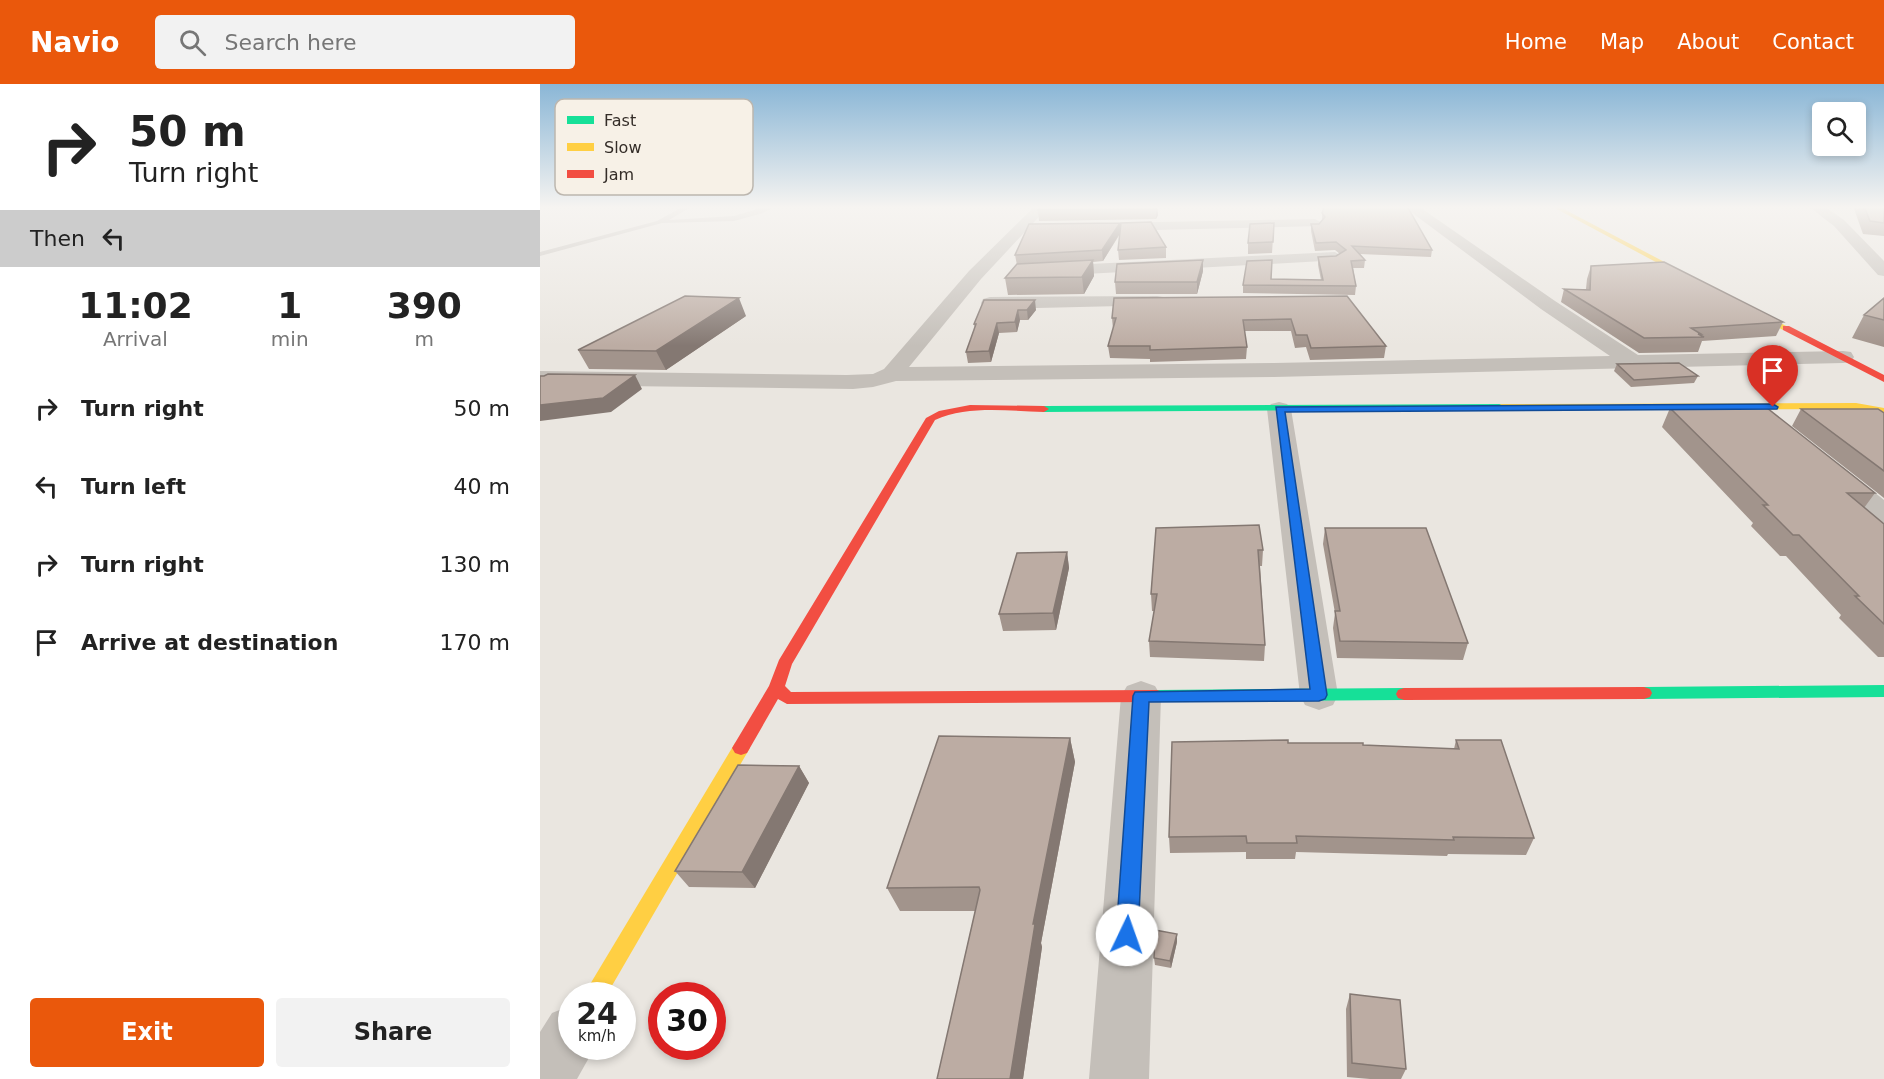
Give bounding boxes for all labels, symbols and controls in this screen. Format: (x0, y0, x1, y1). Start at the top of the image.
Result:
search box (155, 15, 575, 69)
text: Navio (30, 26, 119, 59)
icon: search (176, 26, 209, 59)
text: Search here (224, 30, 357, 55)
text: Home (1505, 30, 1567, 54)
text: Map (1600, 30, 1644, 54)
text: About (1677, 30, 1739, 54)
text: Contact (1772, 30, 1854, 54)
legend (555, 99, 753, 195)
map controls (1812, 102, 1866, 156)
button: search (1812, 102, 1866, 156)
text: 50 m (129, 107, 246, 156)
icon: right (30, 108, 108, 186)
text: Fast (604, 111, 636, 130)
text: Slow (604, 138, 641, 157)
text: Turn right (129, 157, 258, 188)
text: Jam (603, 165, 634, 184)
icon: left (97, 222, 130, 255)
text: Then (30, 226, 85, 251)
text: 11:02 (78, 285, 193, 326)
text: 1 (277, 285, 302, 326)
text: 390 (387, 285, 462, 326)
text: Arrival (103, 327, 168, 351)
text: min (271, 327, 309, 351)
text: m (415, 327, 434, 351)
pin (1747, 345, 1798, 407)
icon: arrive (1756, 354, 1789, 387)
icon: right (30, 392, 63, 425)
text: Turn right (81, 396, 204, 421)
text: 50 m (454, 396, 510, 421)
icon: left (30, 470, 63, 503)
text: Turn left (81, 474, 186, 499)
text: 40 m (454, 474, 510, 499)
icon: right (30, 548, 63, 581)
text: Turn right (81, 552, 204, 577)
text: 130 m (440, 552, 510, 577)
icon: arrive (30, 626, 63, 659)
text: Arrive at destination (81, 630, 338, 655)
text: 170 m (440, 630, 510, 655)
position arrow (1095, 903, 1159, 967)
speed limit sign: 30 (648, 982, 726, 1060)
text: 24 (576, 996, 618, 1031)
button: Exit (30, 998, 264, 1067)
button: Share (276, 998, 510, 1067)
text: km/h (578, 1027, 616, 1045)

